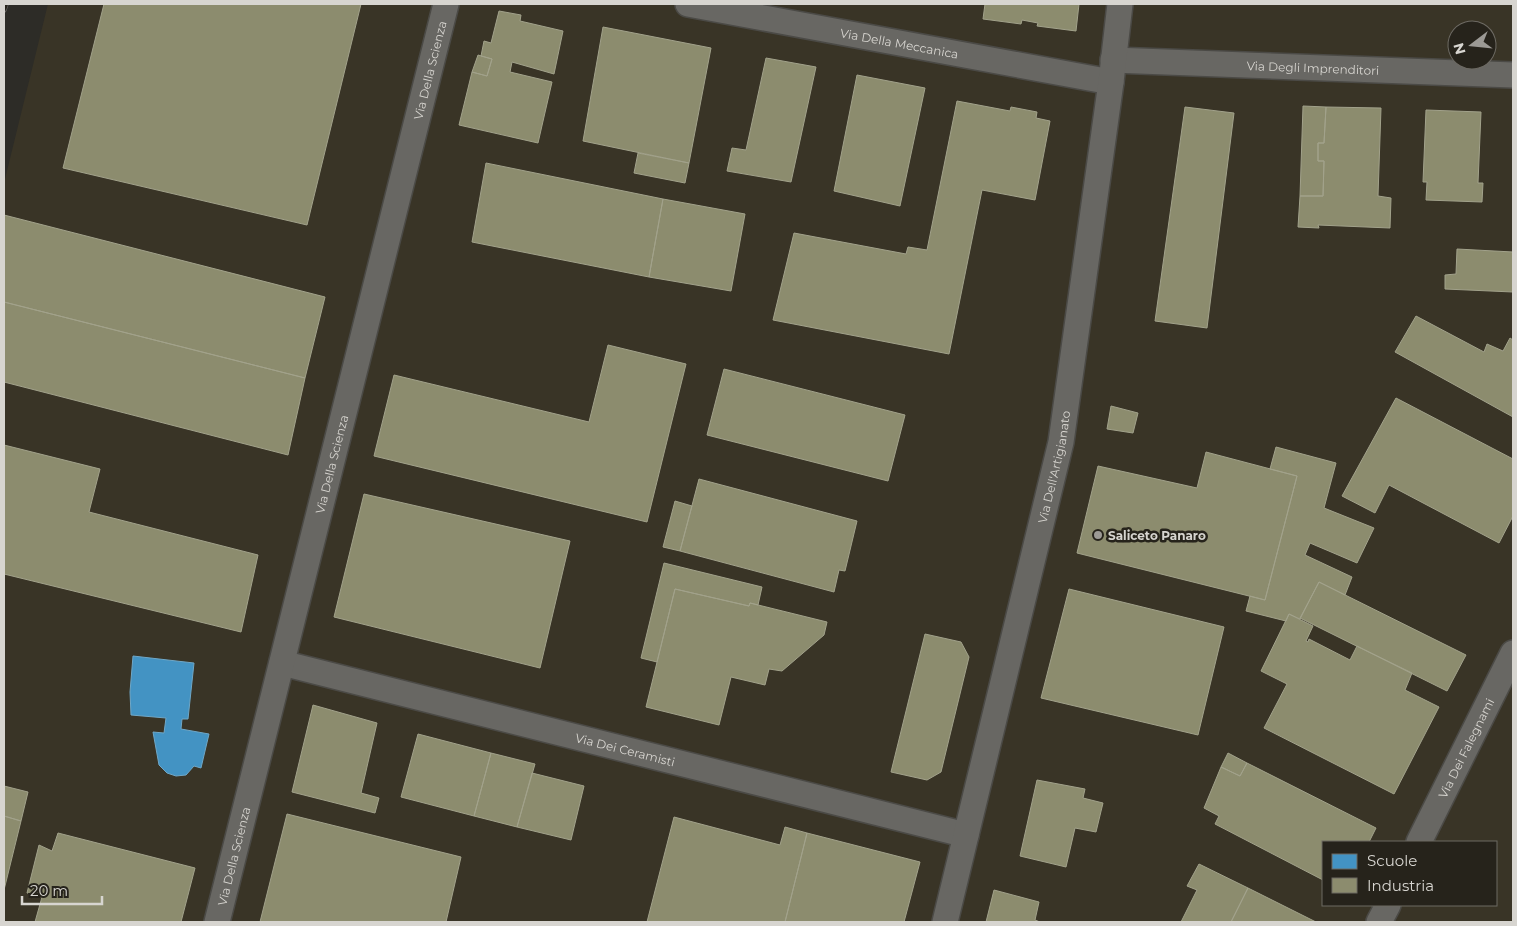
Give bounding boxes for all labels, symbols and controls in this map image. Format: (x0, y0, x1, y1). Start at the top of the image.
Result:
street label: Via Della Scienza (410, 19, 449, 121)
north arrow (1447, 20, 1497, 70)
street label: Via Della Meccanica (839, 25, 960, 61)
text: N (1449, 41, 1470, 57)
street label: Via Degli Imprenditori (1246, 58, 1379, 77)
street label: Via Dell'Artigianato (1034, 410, 1073, 525)
street label: Via Della Scienza (312, 413, 351, 515)
place label: Saliceto Panaro (1108, 528, 1206, 543)
marker: Saliceto Panaro (1092, 529, 1104, 541)
street label: Via Dei Falegnami (1435, 696, 1497, 800)
street label: Via Dei Ceramisti (574, 730, 677, 769)
street label: Via Della Scienza (214, 805, 253, 907)
legend (1322, 841, 1497, 906)
text: Scuole (1367, 851, 1417, 870)
scale bar (22, 874, 102, 906)
text: Industria (1367, 876, 1434, 895)
text: 20 m (30, 881, 68, 900)

